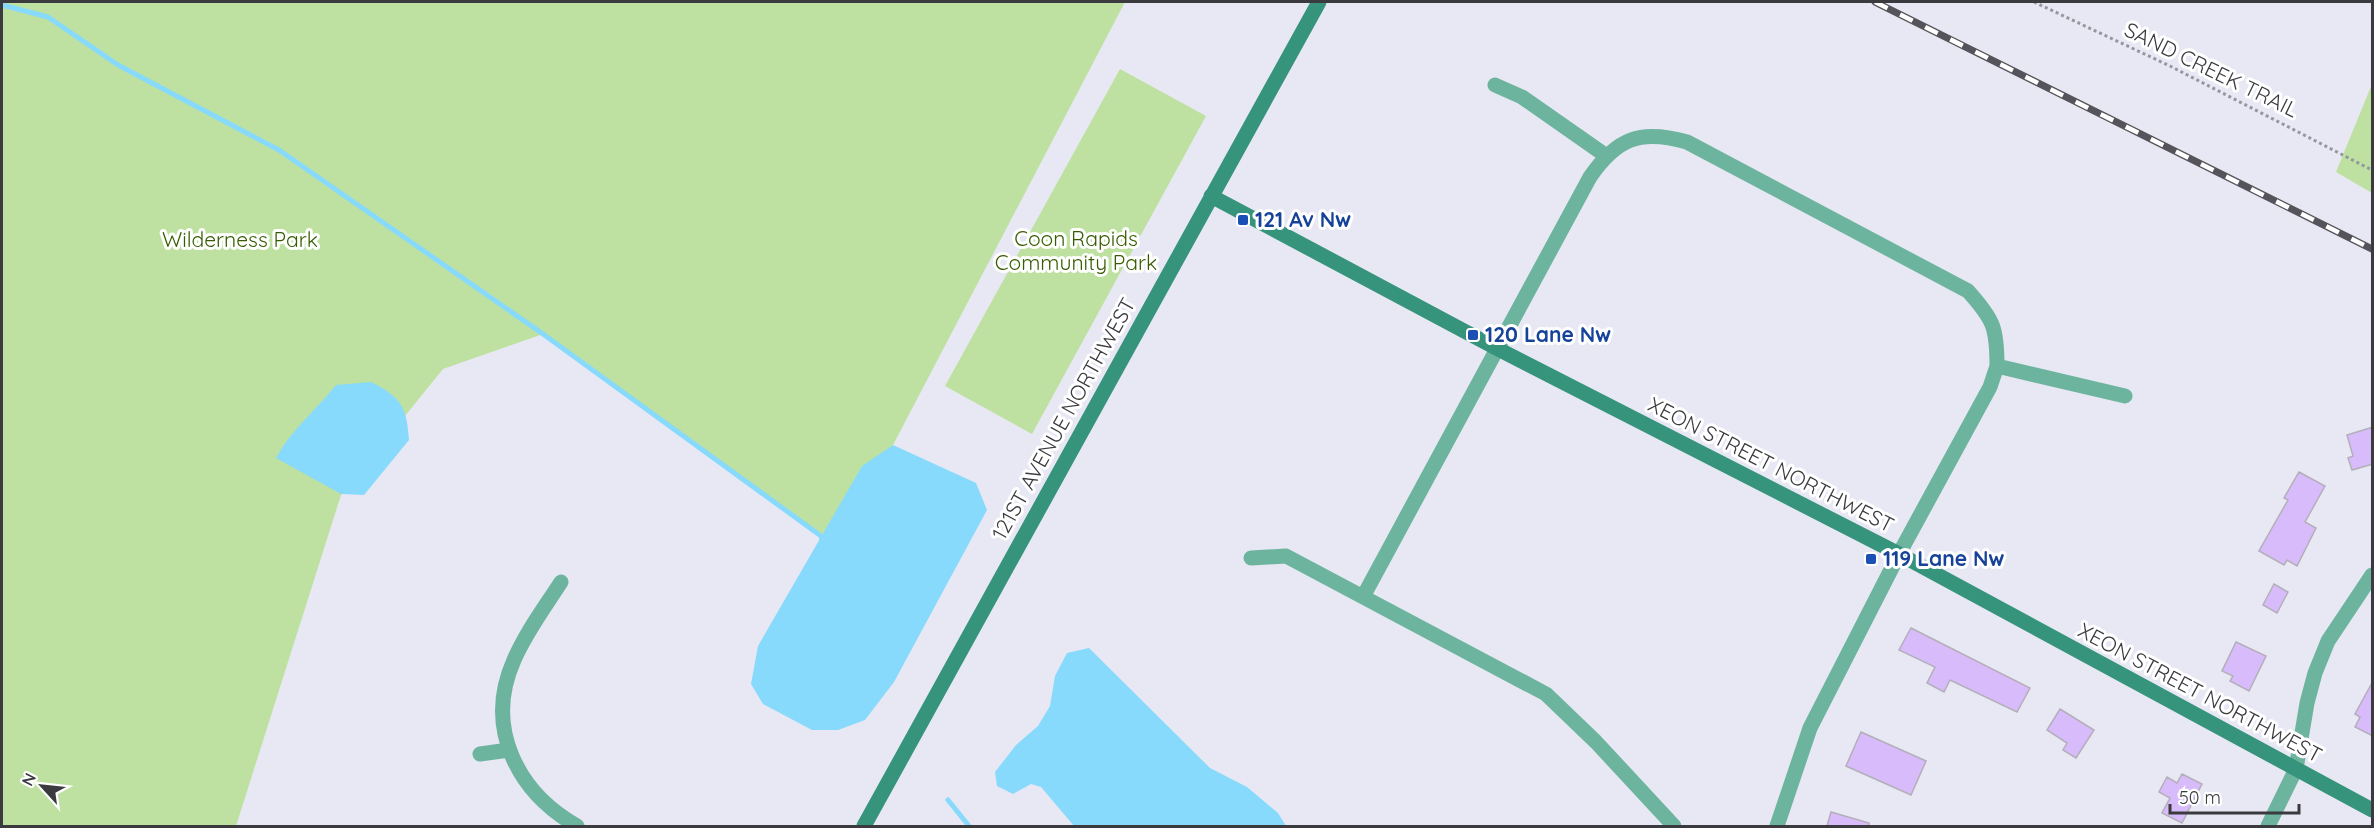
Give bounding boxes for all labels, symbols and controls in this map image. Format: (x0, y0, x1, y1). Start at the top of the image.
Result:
street label: SAND CREEK TRAIL (2120, 16, 2302, 122)
place label: 121 Av Nw (1255, 206, 1351, 232)
marker: 121 Av Nw (1236, 213, 1250, 227)
park label: Coon Rapids Community Park (995, 225, 1157, 275)
park label: Wilderness Park (162, 226, 318, 252)
street label: 121ST AVENUE NORTHWEST (986, 293, 1141, 544)
place label: 120 Lane Nw (1485, 321, 1611, 347)
marker: 120 Lane Nw (1466, 328, 1480, 342)
street label: XEON STREET NORTHWEST (1644, 391, 1899, 537)
place label: 119 Lane Nw (1883, 545, 2005, 571)
marker: 119 Lane Nw (1864, 552, 1878, 566)
street label: XEON STREET NORTHWEST (2074, 617, 2327, 767)
north arrow (12, 756, 72, 816)
text: N (17, 769, 40, 789)
scale bar (2170, 777, 2299, 815)
text: 50 m (2179, 786, 2221, 809)

